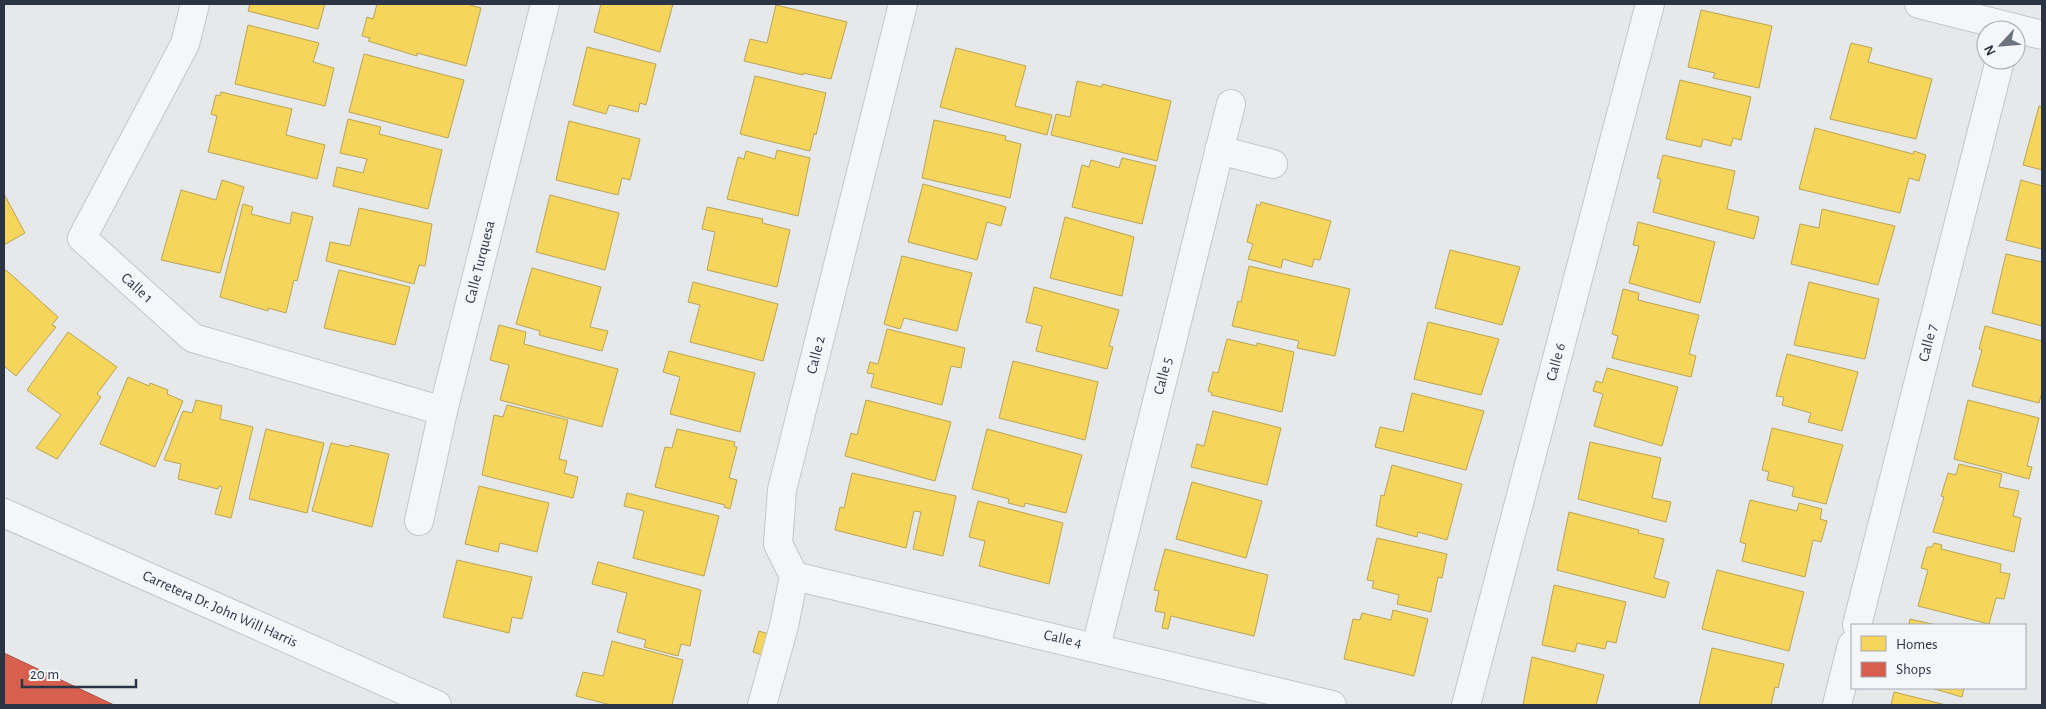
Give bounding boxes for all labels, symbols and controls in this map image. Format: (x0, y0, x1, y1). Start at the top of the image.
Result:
north arrow (1976, 20, 2026, 70)
text: N (1982, 43, 1999, 58)
street label: Calle Turquesa (462, 219, 498, 305)
street label: Calle 1 (118, 270, 156, 306)
street label: Calle 7 (1916, 323, 1940, 363)
street label: Calle 2 (804, 334, 828, 375)
street label: Calle 6 (1544, 341, 1568, 383)
street label: Calle 5 (1151, 356, 1175, 396)
street label: Carretera Dr. John Will Harris (140, 568, 300, 650)
legend (1851, 624, 2026, 689)
street label: Calle 4 (1042, 627, 1084, 651)
text: Homes (1896, 637, 1938, 652)
scale bar (22, 656, 136, 688)
text: Shops (1896, 662, 1931, 677)
text: 20 m (30, 667, 59, 682)

